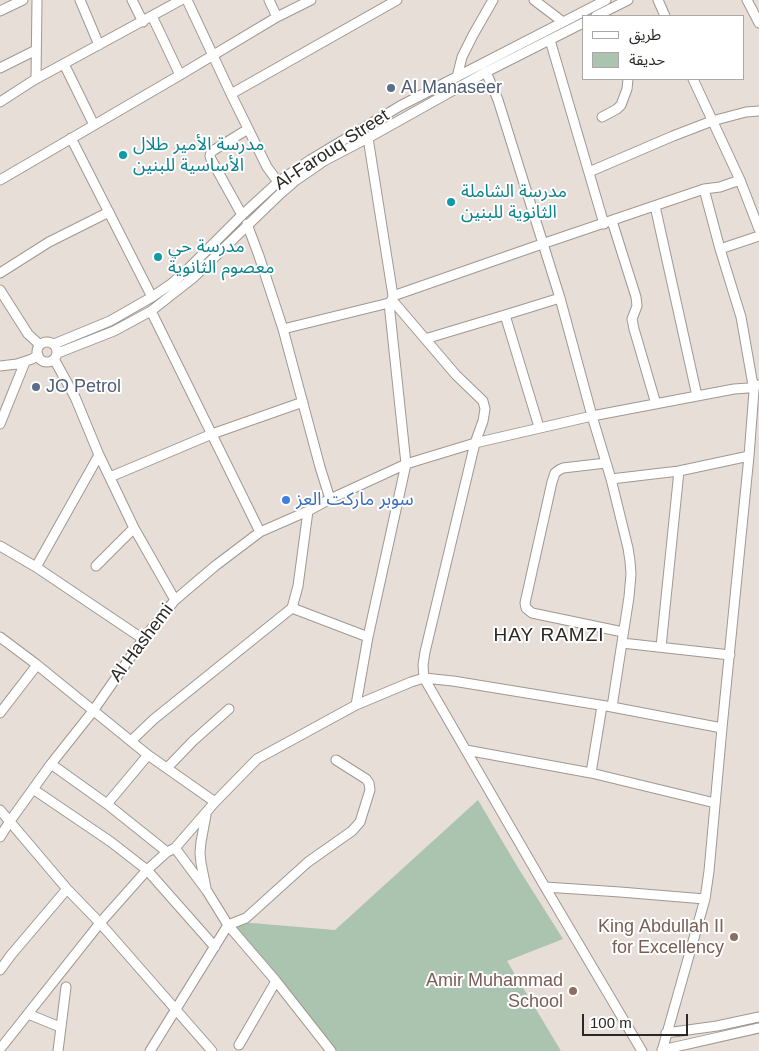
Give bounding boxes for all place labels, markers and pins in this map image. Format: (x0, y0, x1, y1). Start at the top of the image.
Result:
place label: Al Manaseer (401, 77, 502, 99)
marker: Al Manaseer (385, 82, 397, 94)
place label: مدرسة الأمير طلال الأساسية للبنين (133, 134, 264, 176)
marker: مدرسة الأمير طلال الأساسية للبنين (117, 149, 129, 161)
place label: مدرسة الشاملة الثانوية للبنين (461, 181, 567, 223)
marker: مدرسة الشاملة الثانوية للبنين (445, 196, 457, 208)
place label: مدرسة حي معصوم الثانوية (168, 236, 275, 278)
marker: مدرسة حي معصوم الثانوية (152, 251, 164, 263)
place label: JO Petrol (46, 376, 121, 398)
marker: JO Petrol (30, 381, 42, 393)
place label: سوبر ماركت العز (296, 489, 414, 511)
marker: سوبر ماركت العز (280, 494, 292, 506)
place label: King Abdullah II for Excellency (598, 916, 724, 959)
marker: King Abdullah II for Excellency (728, 931, 740, 943)
place label: Amir Muhammad School (426, 970, 563, 1012)
marker: Amir Muhammad School (567, 985, 579, 997)

